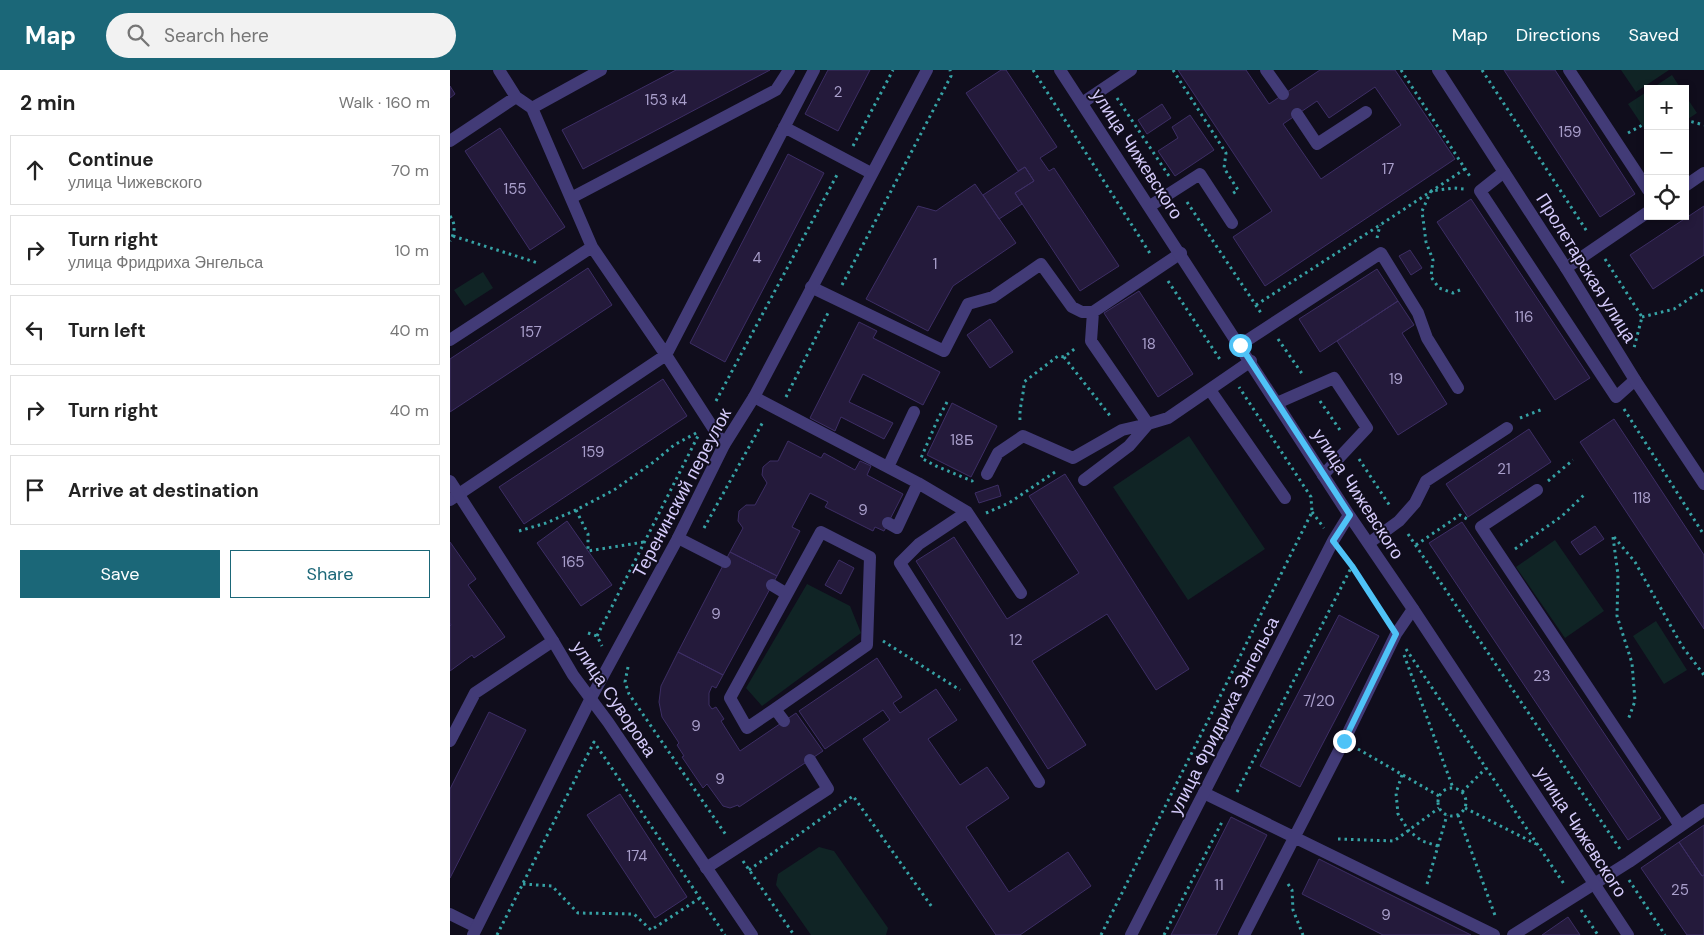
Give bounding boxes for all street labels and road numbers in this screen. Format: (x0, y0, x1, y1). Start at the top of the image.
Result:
street label: улица Чижевского (1086, 84, 1188, 224)
street label: Пролетарская улица (1530, 189, 1642, 348)
street label: Теренинский переулок (627, 404, 737, 582)
street label: улица Чижевского (1307, 424, 1409, 564)
street label: улица Фридриха Энгельса (1163, 612, 1285, 819)
street label: улица Суворова (566, 636, 662, 762)
street label: улица Чижевского (1530, 762, 1632, 902)

